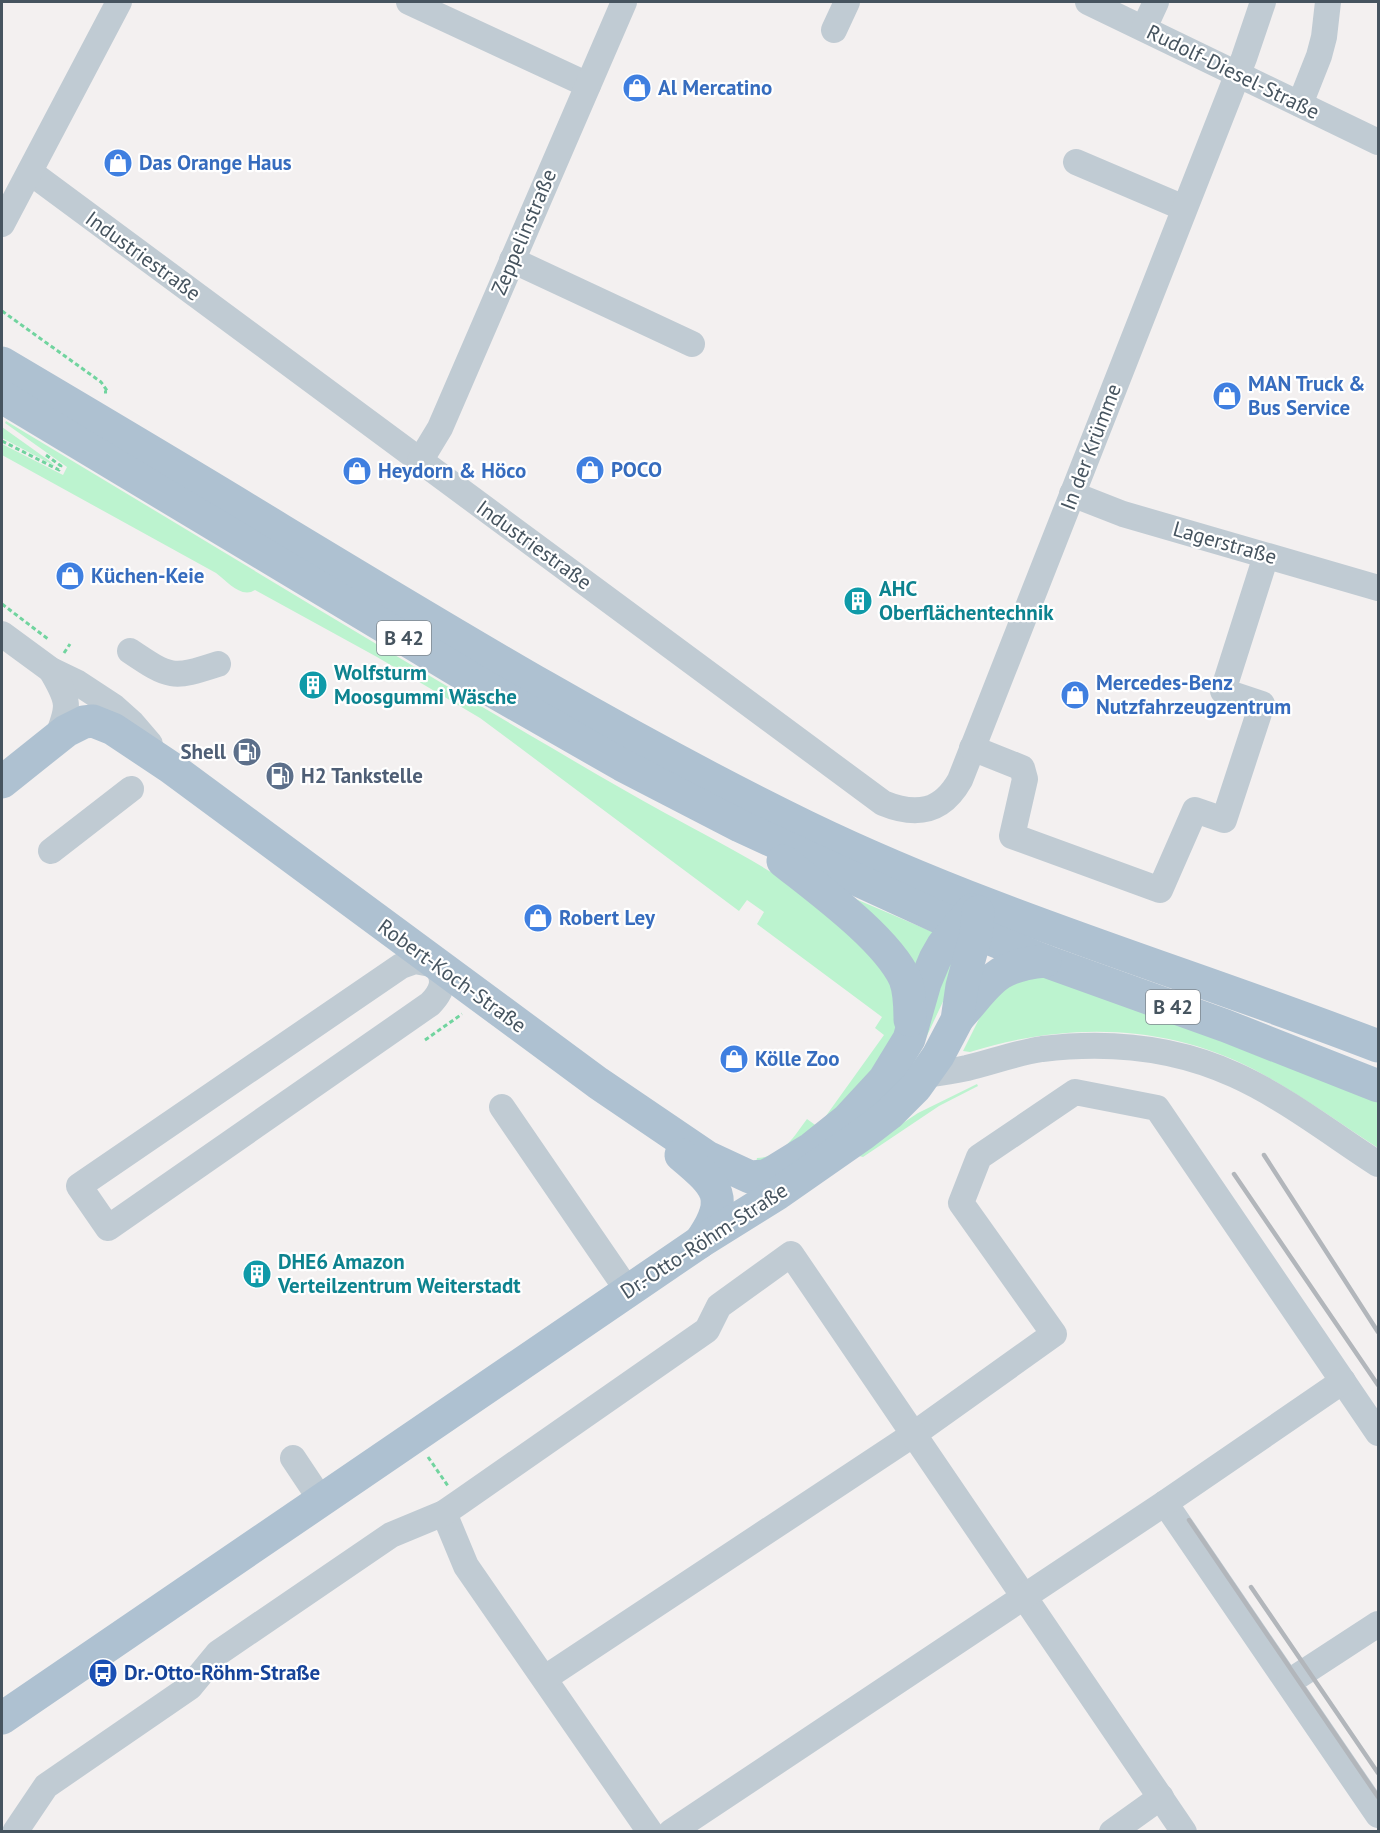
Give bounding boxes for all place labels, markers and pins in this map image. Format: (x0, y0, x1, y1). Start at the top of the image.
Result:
shop icon: Al Mercatino (621, 72, 653, 104)
place label: Al Mercatino (658, 74, 772, 101)
shop icon: Das Orange Haus (102, 147, 134, 179)
place label: Das Orange Haus (139, 149, 292, 176)
place label: MAN Truck & Bus Service (1248, 370, 1365, 421)
shop icon: MAN Truck & Bus Service (1211, 380, 1243, 412)
shop icon: POCO (574, 454, 606, 486)
shop icon: Heydorn & Höco (341, 455, 373, 487)
place label: POCO (611, 456, 662, 483)
place label: Heydorn & Höco (378, 457, 526, 484)
shop icon: Küchen-Keie (54, 560, 86, 592)
place label: Küchen-Keie (91, 562, 205, 589)
place label: AHC Oberflächentechnik (879, 575, 1054, 626)
building icon: AHC Oberflächentechnik (842, 585, 874, 617)
place label: Wolfsturm Moosgummi Wäsche (334, 659, 517, 710)
building icon: Wolfsturm Moosgummi Wäsche (297, 669, 329, 701)
place label: Mercedes-Benz Nutzfahrzeugzentrum (1096, 669, 1291, 720)
shop icon: Mercedes-Benz Nutzfahrzeugzentrum (1059, 679, 1091, 711)
fuel station icon: Shell (231, 736, 263, 768)
place label: Shell (180, 738, 227, 765)
fuel station icon: H2 Tankstelle (264, 760, 296, 792)
place label: H2 Tankstelle (301, 762, 423, 789)
shop icon: Robert Ley (522, 902, 554, 934)
place label: Robert Ley (559, 904, 656, 931)
shop icon: Kölle Zoo (718, 1043, 750, 1075)
place label: Kölle Zoo (755, 1045, 839, 1072)
place label: DHE6 Amazon Verteilzentrum Weiterstadt (277, 1248, 521, 1299)
building icon: DHE6 Amazon Verteilzentrum Weiterstadt (241, 1258, 273, 1290)
bus stop icon: Dr.-Otto-Röhm-Straße (87, 1657, 119, 1689)
place label: Dr.-Otto-Röhm-Straße (124, 1659, 320, 1686)

